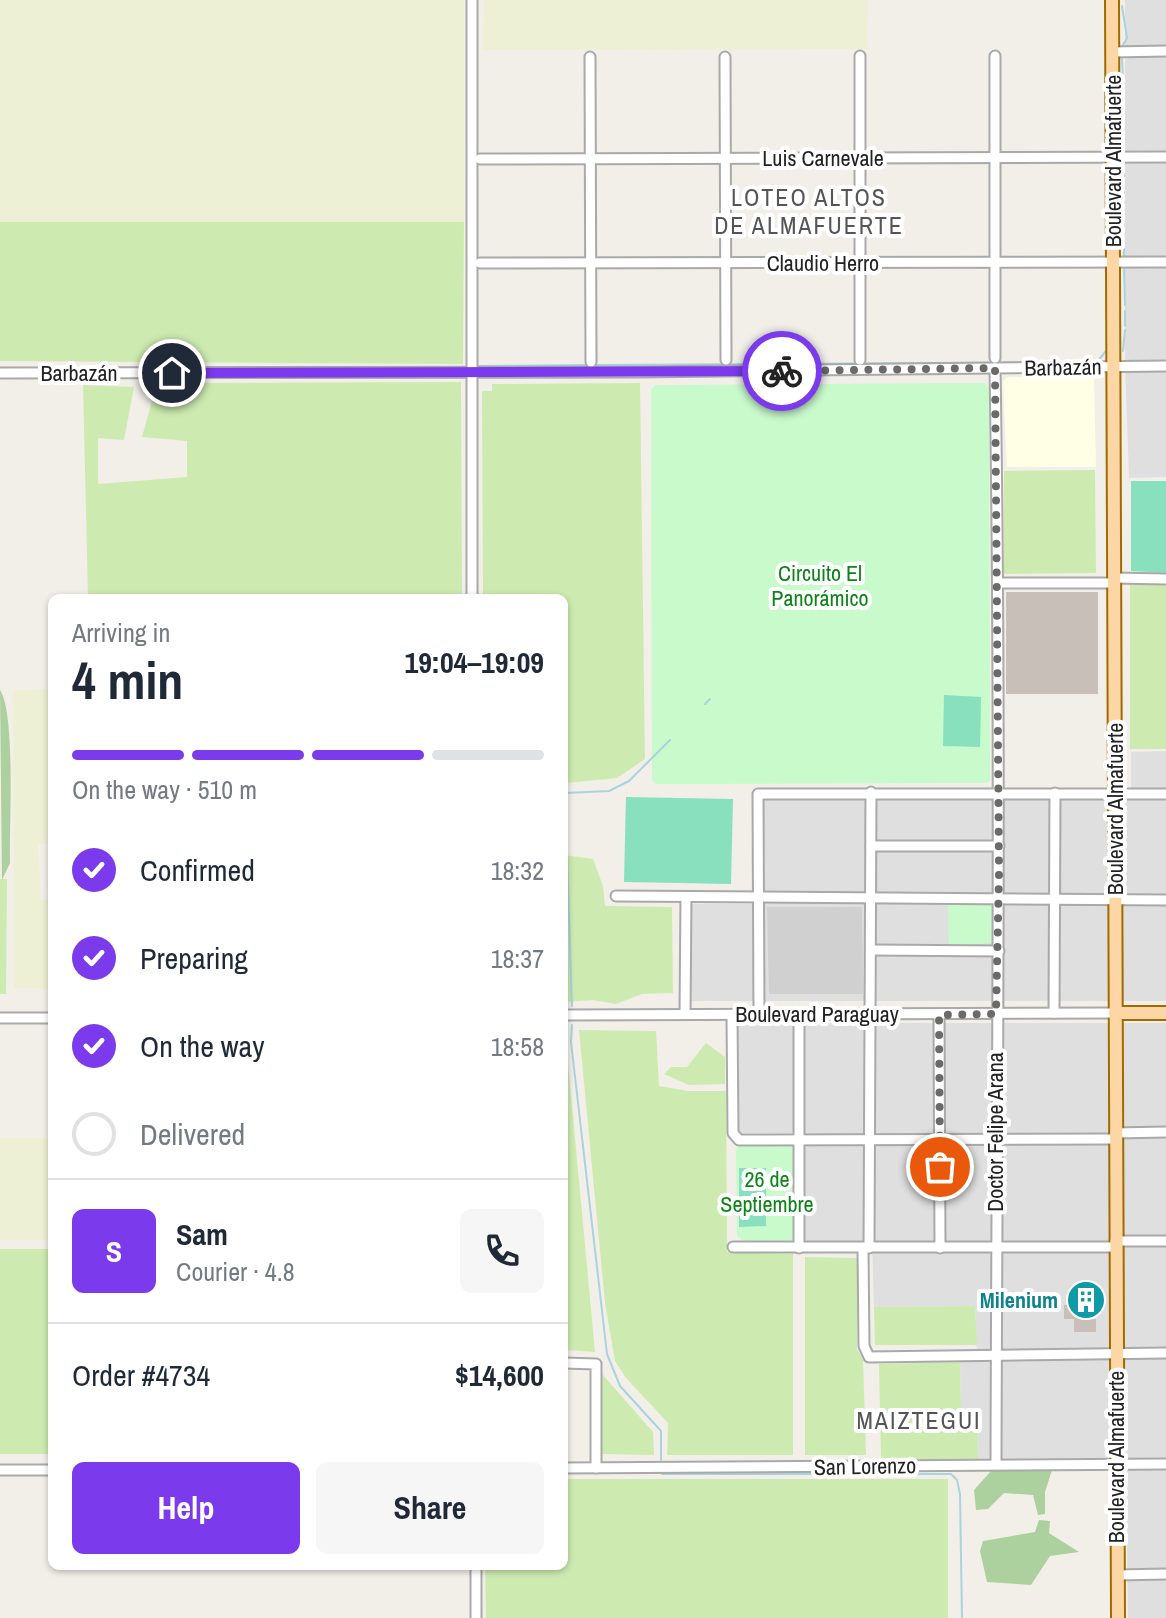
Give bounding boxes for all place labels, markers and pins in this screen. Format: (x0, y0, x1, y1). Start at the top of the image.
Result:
pin (138, 339, 206, 407)
pin (906, 1133, 974, 1201)
building icon: Milenium (1065, 1279, 1107, 1321)
place label: Milenium (980, 1285, 1058, 1315)

